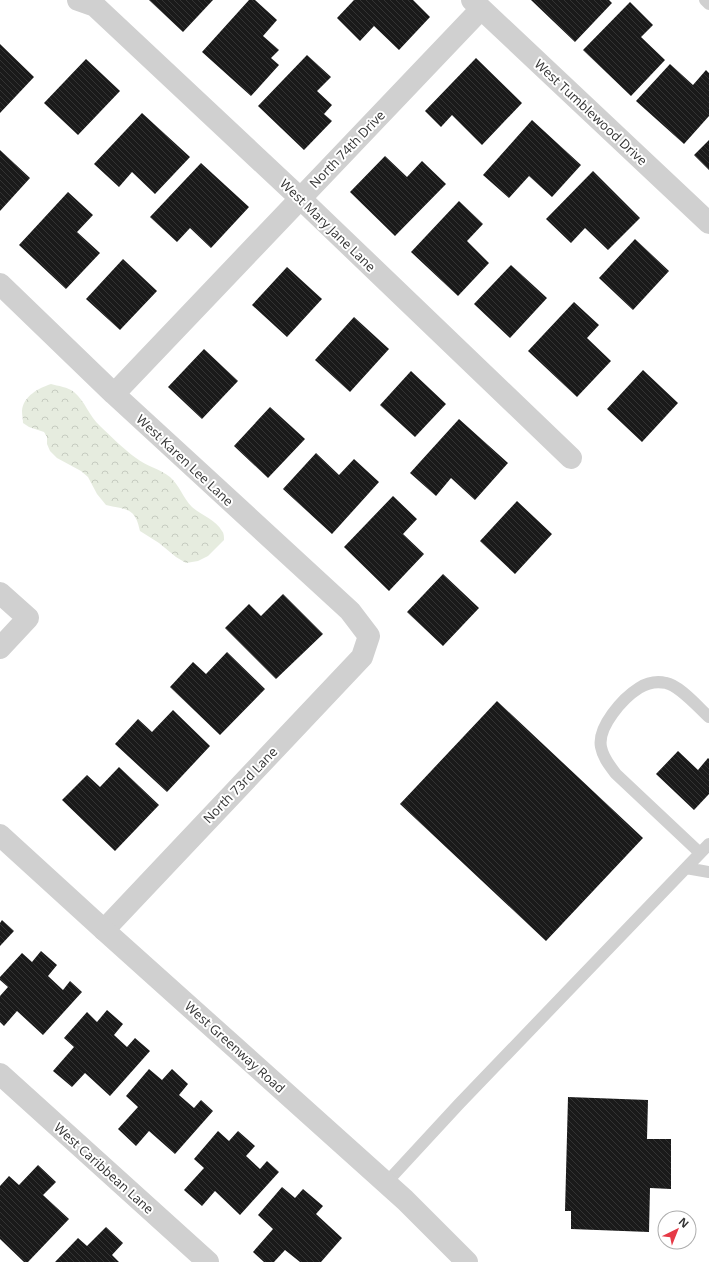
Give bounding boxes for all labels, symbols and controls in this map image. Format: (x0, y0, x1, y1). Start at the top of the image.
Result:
street label: West Tumblewood Drive (531, 55, 651, 169)
street label: North 74th Drive (305, 106, 389, 192)
street label: West Mary Jane Lane (276, 175, 380, 275)
street label: West Karen Lee Lane (133, 410, 237, 510)
street label: North 73rd Lane (199, 743, 281, 827)
street label: West Greenway Road (181, 997, 289, 1097)
street label: West Caribbean Lane (50, 1118, 158, 1218)
north arrow (657, 1210, 697, 1250)
text: N (676, 1214, 693, 1231)

